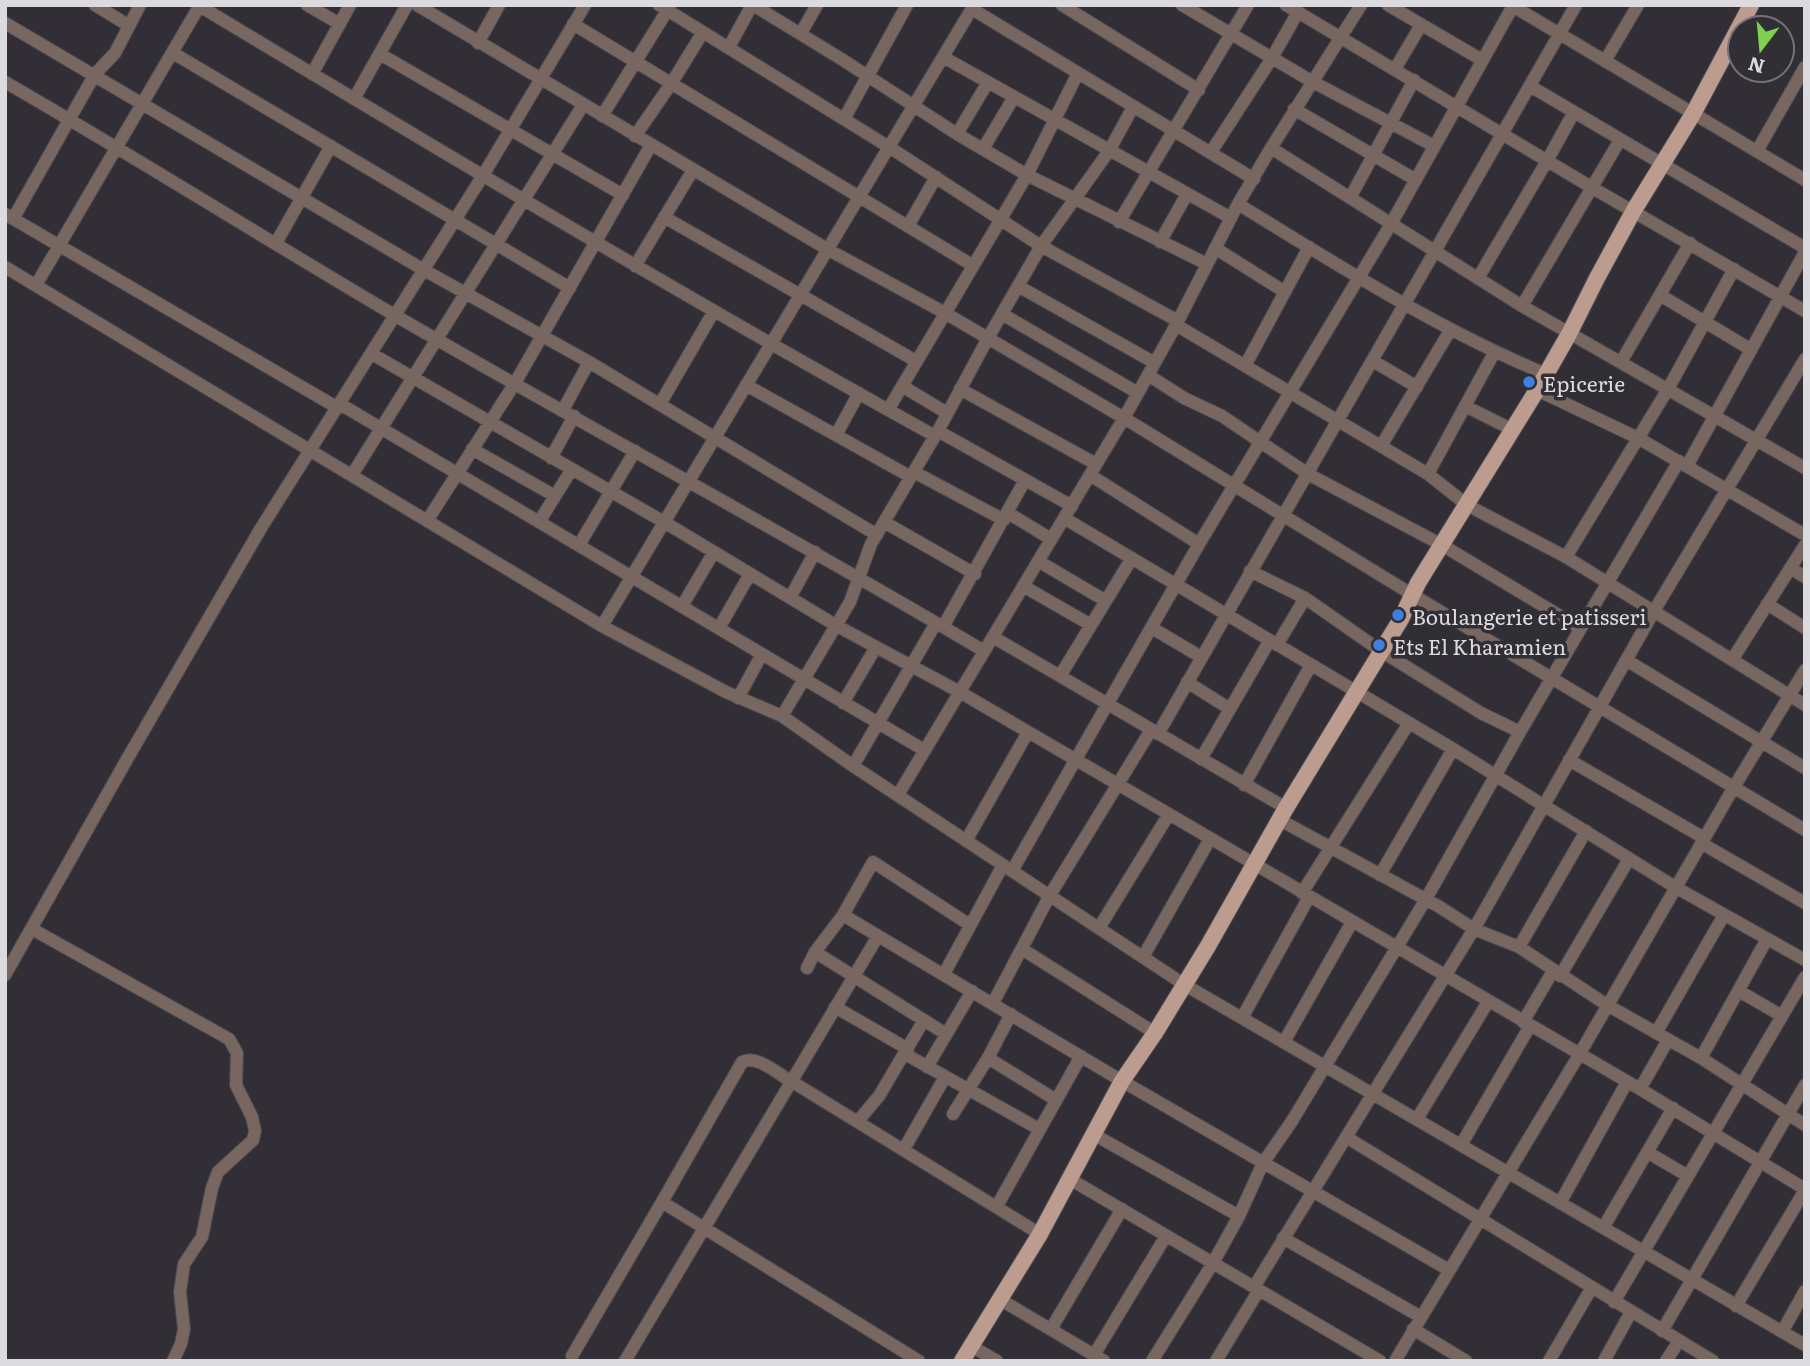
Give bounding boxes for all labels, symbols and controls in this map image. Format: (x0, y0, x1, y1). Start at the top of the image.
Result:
north arrow (1726, 14, 1796, 84)
text: N (1744, 51, 1768, 82)
place label: Epicerie (1543, 367, 1625, 398)
marker: Epicerie (1521, 374, 1537, 390)
place label: Boulangerie et patisseri (1412, 600, 1646, 631)
marker: Boulangerie et patisseri (1390, 607, 1406, 623)
place label: Ets El Kharamien (1393, 630, 1566, 661)
marker: Ets El Kharamien (1371, 637, 1387, 653)

